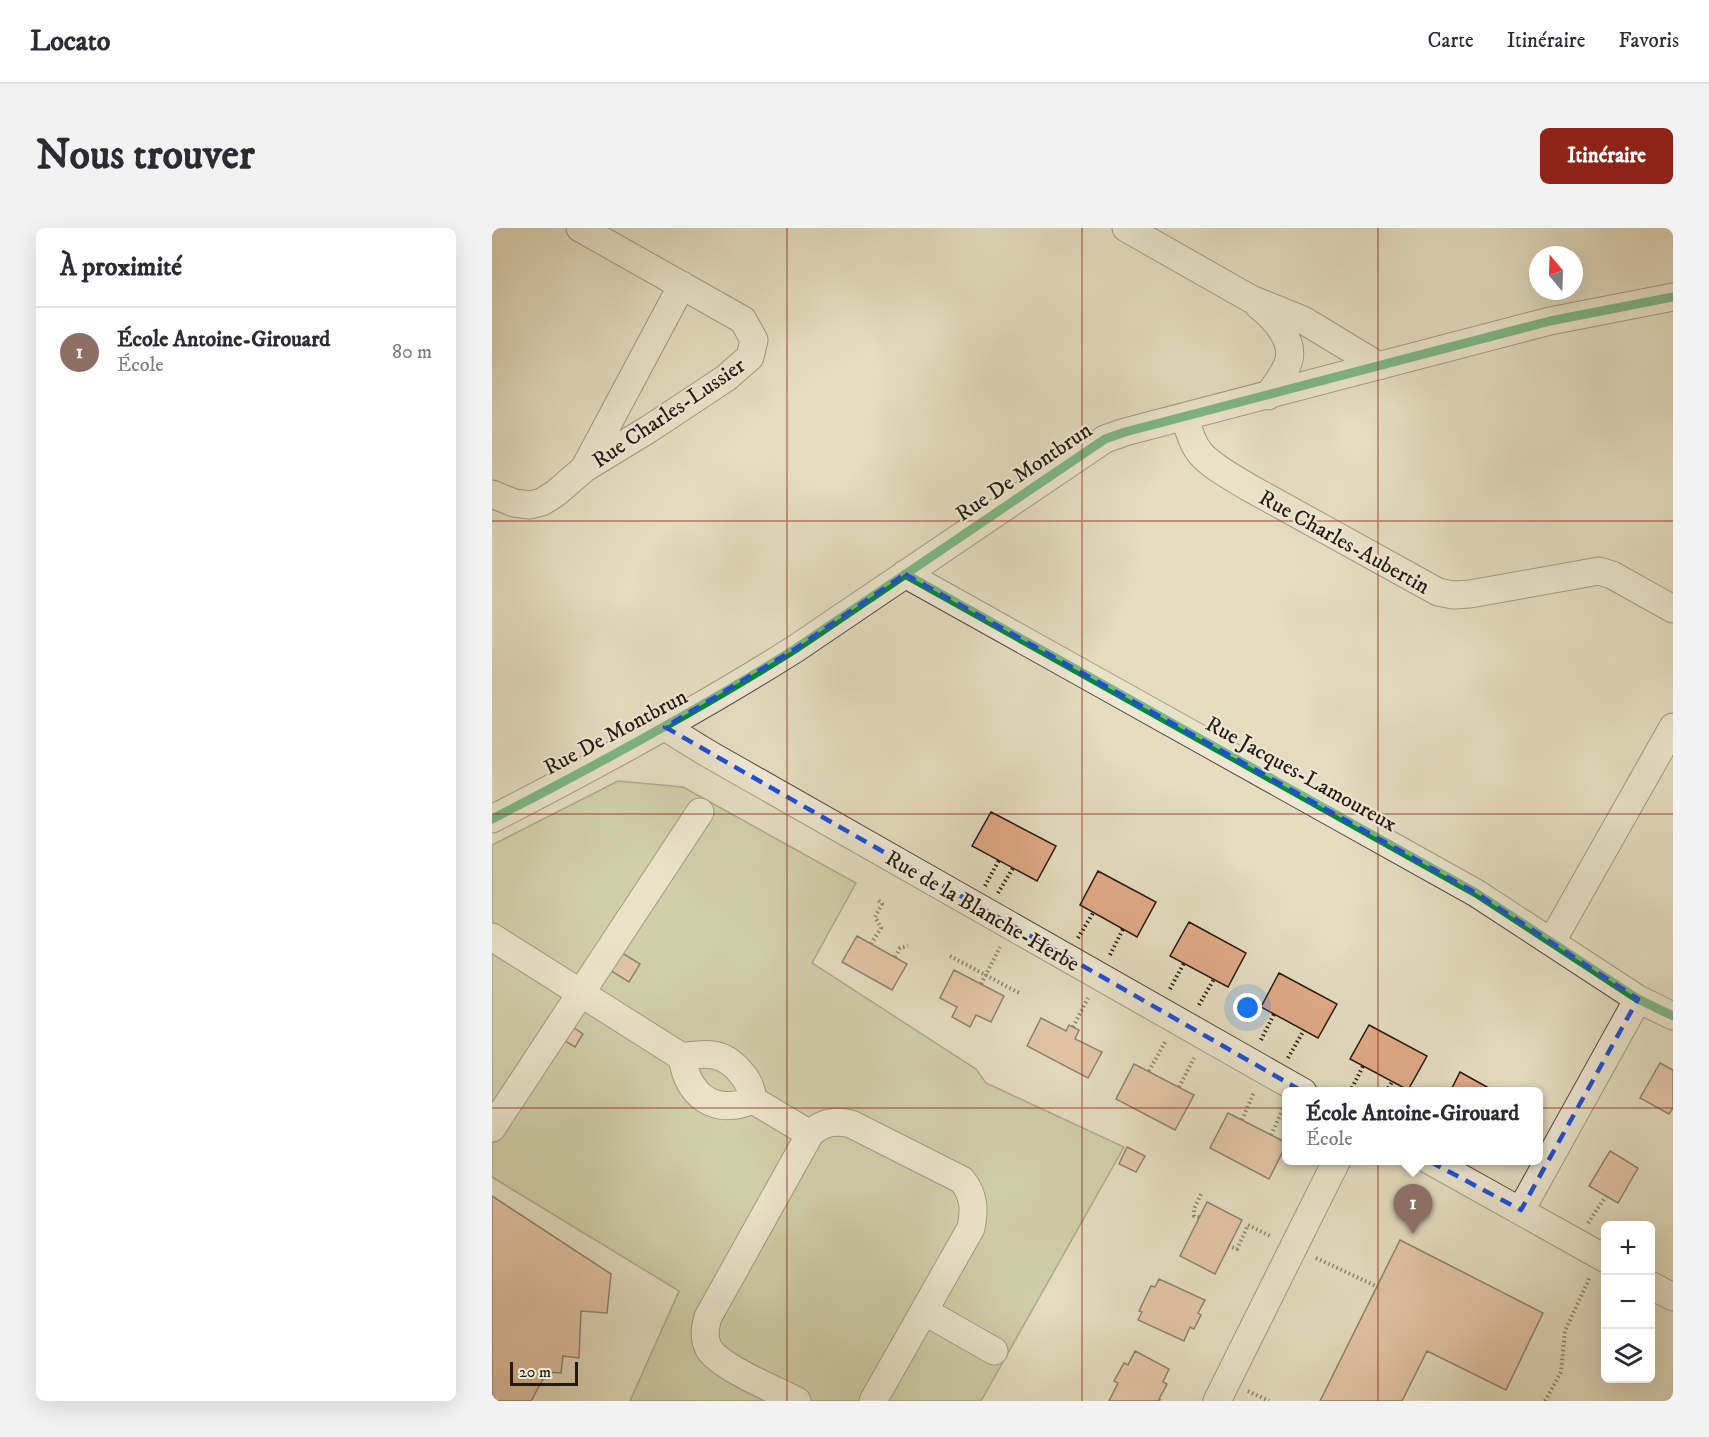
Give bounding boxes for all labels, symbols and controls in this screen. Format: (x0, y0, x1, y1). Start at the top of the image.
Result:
text: Locato (30, 24, 110, 59)
text: Carte (1428, 28, 1474, 54)
text: Itinéraire (1507, 28, 1585, 54)
text: Favoris (1618, 28, 1679, 54)
button: Itinéraire (1540, 128, 1673, 184)
text: Nous trouver (36, 130, 255, 182)
north arrow (1529, 246, 1583, 300)
text: À proximité (60, 251, 182, 284)
text: École Antoine-Girouard (117, 326, 330, 353)
text: 1 (76, 340, 83, 365)
text: 80 m (392, 340, 432, 365)
street label: Rue Charles-Lussier (587, 352, 751, 474)
text: École (117, 353, 164, 378)
street label: Rue De Montbrun (950, 416, 1098, 528)
street label: Rue Charles-Aubertin (1254, 484, 1435, 601)
street label: Rue De Montbrun (539, 683, 693, 782)
street label: Rue Jacques-Lamoureux (1201, 710, 1402, 838)
street label: Rue de la Blanche-Herbe (880, 845, 1084, 978)
your location (1233, 993, 1262, 1022)
popup (1282, 1087, 1543, 1165)
text: École Antoine-Girouard (1306, 1100, 1519, 1127)
text: École (1306, 1127, 1353, 1152)
pin: 1 (1394, 1184, 1432, 1234)
map controls (1601, 1221, 1655, 1383)
button: + (1601, 1221, 1655, 1275)
button: − (1601, 1275, 1655, 1329)
button: layers (1601, 1329, 1655, 1383)
scale bar (510, 1359, 578, 1386)
text: 20 m (519, 1362, 551, 1382)

